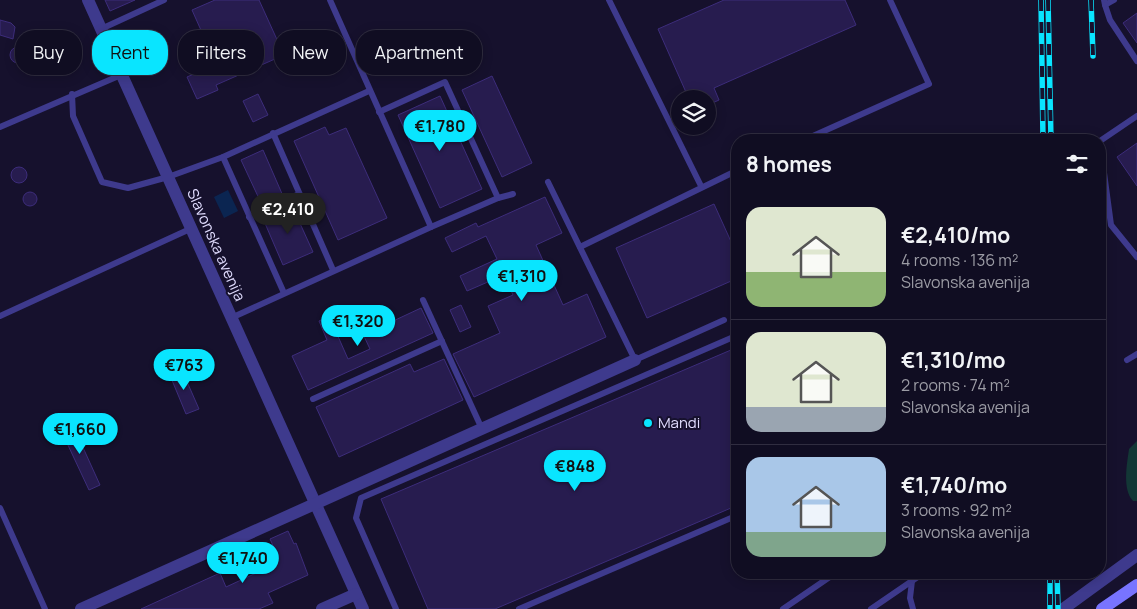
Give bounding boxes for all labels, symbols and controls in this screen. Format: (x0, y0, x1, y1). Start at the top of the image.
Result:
chip: Buy (15, 30, 82, 75)
chip: Rent (92, 30, 168, 75)
chip: Filters (178, 30, 264, 75)
chip: New (274, 30, 346, 75)
chip: Apartment (356, 30, 482, 75)
map controls (671, 90, 716, 135)
button: layers (671, 90, 716, 135)
pin: €1,780 (399, 110, 481, 152)
text: €1,780 (414, 115, 466, 137)
text: 8 homes (746, 150, 832, 178)
icon: filters (1063, 150, 1091, 178)
street label: Slavonska avenija (182, 185, 251, 304)
pin: €2,410 (247, 192, 329, 235)
text: €2,410 (262, 198, 314, 220)
text: €2,410/mo (901, 221, 1010, 249)
icon: home (786, 227, 846, 287)
text: 4 rooms · 136 m² (901, 249, 1018, 271)
pin: €1,310 (481, 260, 563, 302)
text: €1,310 (498, 265, 546, 287)
text: Slavonska avenija (901, 271, 1030, 293)
pin: €1,320 (317, 304, 399, 347)
text: €1,320 (332, 310, 384, 332)
text: €1,310/mo (901, 346, 1005, 374)
pin: €763 (154, 348, 214, 391)
icon: home (786, 352, 846, 412)
text: €763 (165, 354, 203, 376)
text: 2 rooms · 74 m² (901, 374, 1010, 396)
text: Slavonska avenija (901, 396, 1030, 418)
pin: €1,660 (39, 412, 121, 455)
place label: Mandi (658, 412, 700, 433)
marker: Mandi (642, 417, 654, 429)
text: €1,660 (54, 418, 106, 440)
pin: €848 (545, 450, 605, 492)
text: €848 (555, 455, 595, 477)
text: €1,740/mo (901, 471, 1007, 499)
icon: home (786, 477, 846, 537)
text: 3 rooms · 92 m² (901, 499, 1012, 521)
text: Slavonska avenija (901, 521, 1030, 543)
pin: €1,740 (202, 542, 284, 584)
text: €1,740 (218, 547, 268, 569)

